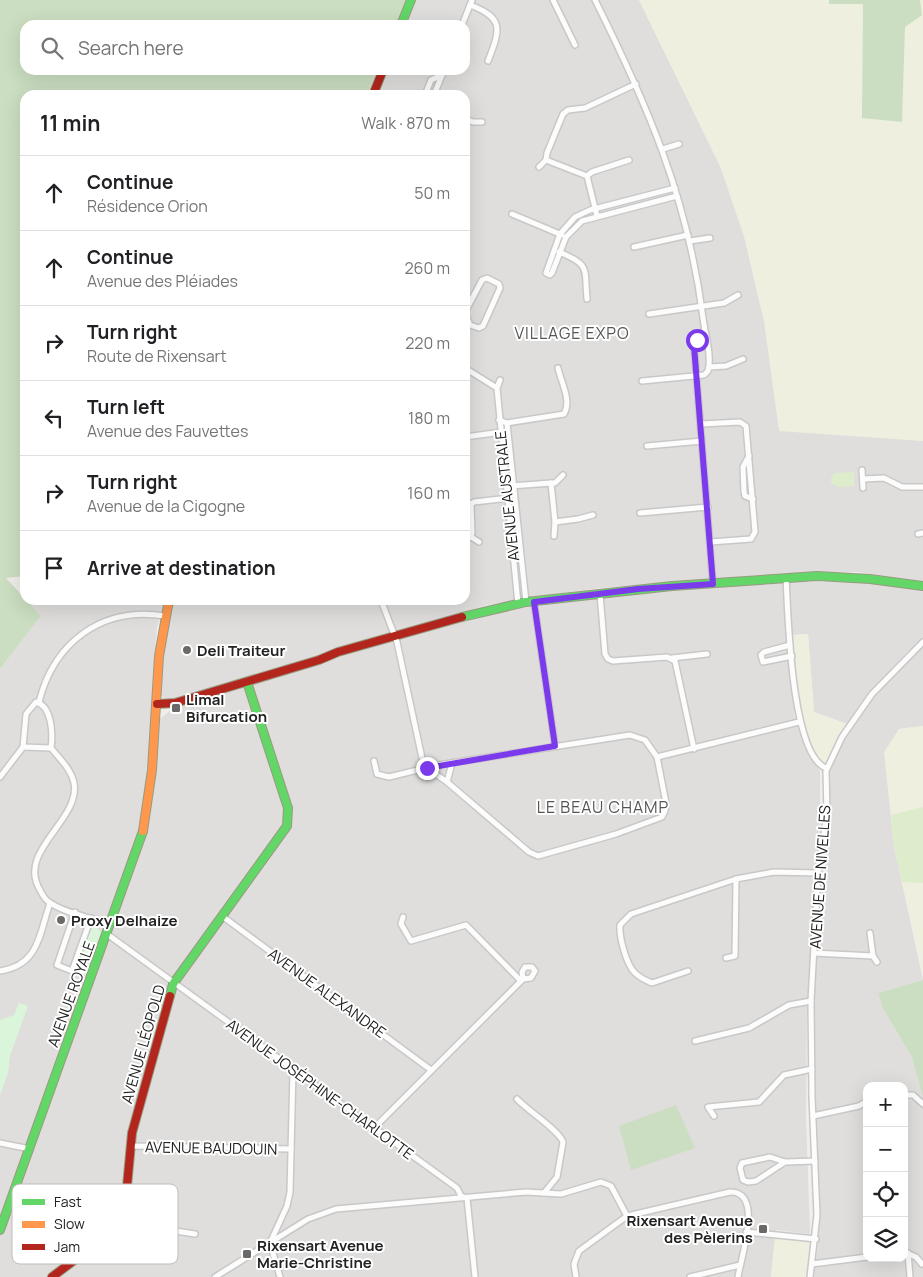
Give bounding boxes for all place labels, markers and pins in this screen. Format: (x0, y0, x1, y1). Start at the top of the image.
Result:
place label: Deli Traiteur (197, 640, 285, 661)
marker: Deli Traiteur (181, 644, 193, 656)
place label: Limal Bifurcation (186, 689, 267, 727)
marker: Limal Bifurcation (170, 702, 182, 714)
place label: Proxy Delhaize (71, 910, 178, 931)
marker: Proxy Delhaize (55, 914, 67, 926)
place label: Rixensart Avenue des Pèlerins (626, 1210, 753, 1248)
marker: Rixensart Avenue des Pèlerins (757, 1223, 769, 1235)
place label: Rixensart Avenue Marie-Christine (257, 1235, 384, 1273)
marker: Rixensart Avenue Marie-Christine (241, 1248, 253, 1260)

